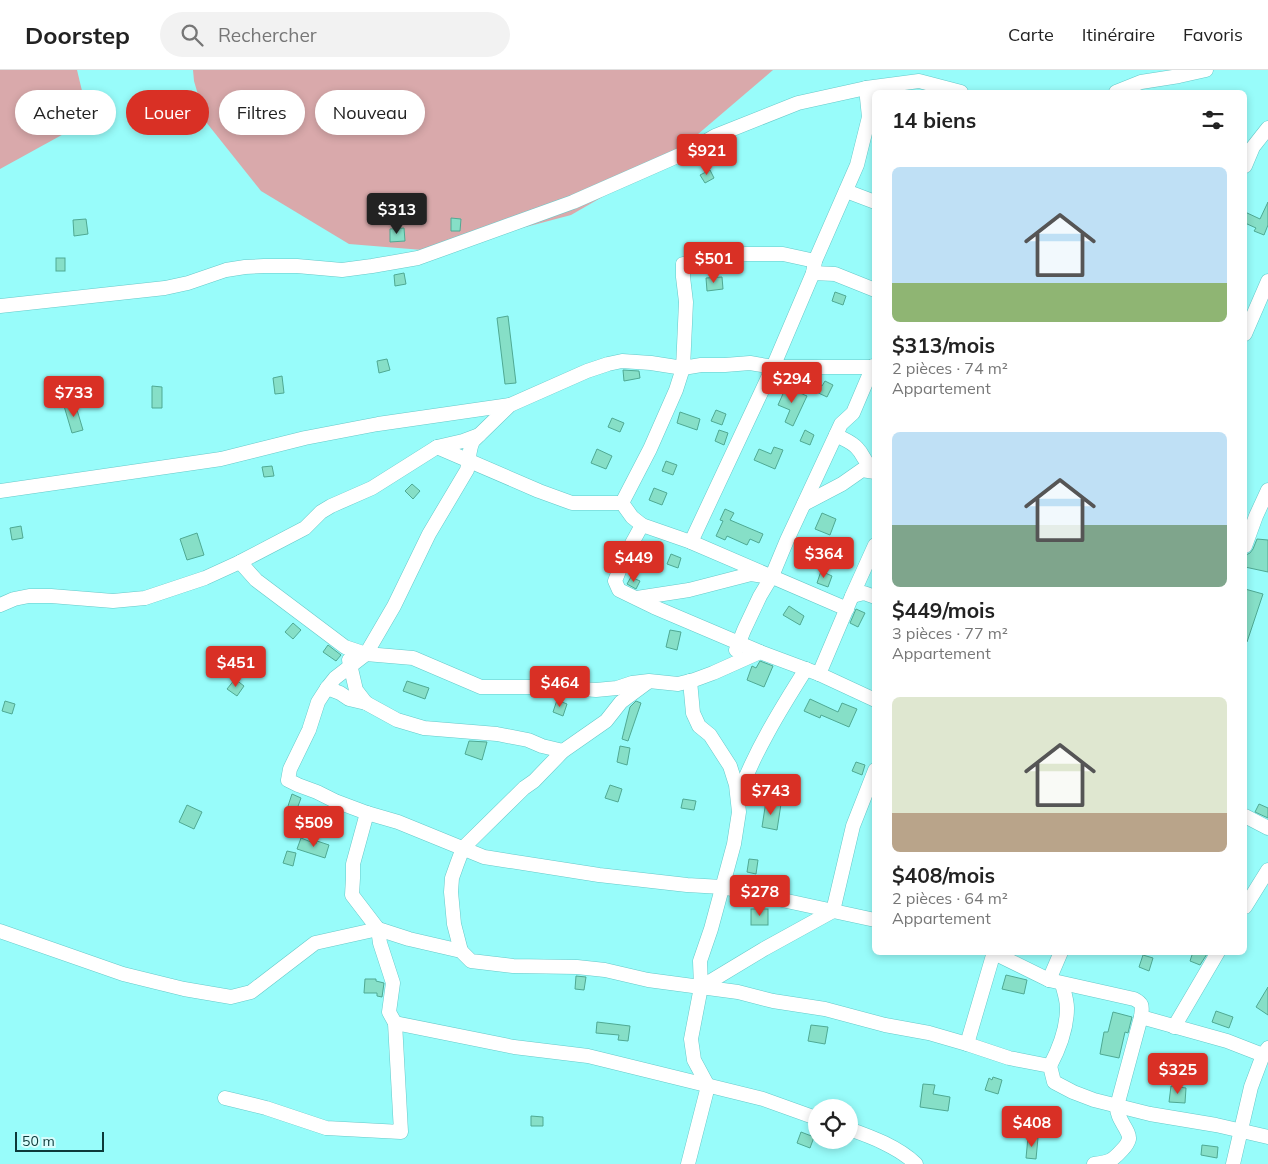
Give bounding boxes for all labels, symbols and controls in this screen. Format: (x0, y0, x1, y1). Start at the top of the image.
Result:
search box (160, 12, 510, 57)
text: Doorstep (25, 20, 130, 50)
icon: search (178, 21, 206, 49)
text: Rechercher (218, 23, 317, 47)
text: Carte (1008, 23, 1054, 46)
text: Itinéraire (1082, 23, 1155, 46)
text: Favoris (1183, 23, 1243, 46)
chip: Acheter (15, 90, 116, 135)
chip: Louer (126, 90, 209, 135)
chip: Filtres (219, 90, 305, 135)
chip: Nouveau (315, 90, 425, 135)
icon: filters (1199, 106, 1227, 134)
text: 14 biens (892, 107, 976, 133)
pin: $921 (677, 134, 737, 176)
text: $921 (688, 140, 726, 160)
pin: $313 (367, 192, 427, 235)
text: $313 (378, 199, 416, 219)
icon: home (1015, 200, 1105, 290)
pin: $501 (684, 242, 744, 284)
text: $501 (695, 248, 733, 268)
text: $313/mois (892, 332, 995, 358)
text: 2 pièces · 74 m² (892, 358, 1008, 378)
pin: $294 (762, 362, 822, 404)
text: $294 (773, 368, 811, 388)
pin: $733 (44, 376, 104, 418)
text: Appartement (892, 378, 991, 398)
text: $733 (55, 382, 93, 402)
icon: home (1015, 465, 1105, 555)
pin: $364 (794, 536, 854, 579)
pin: $449 (604, 540, 664, 583)
text: $364 (805, 543, 843, 563)
text: $449 (615, 547, 653, 567)
text: $449/mois (892, 597, 995, 623)
text: 3 pièces · 77 m² (892, 623, 1008, 643)
text: Appartement (892, 643, 991, 663)
pin: $451 (206, 646, 266, 688)
text: $451 (217, 652, 255, 672)
pin: $464 (530, 666, 590, 708)
text: $464 (541, 672, 579, 692)
icon: home (1015, 730, 1105, 820)
pin: $743 (741, 774, 801, 816)
text: $743 (752, 780, 790, 800)
pin: $509 (284, 806, 344, 848)
text: $509 (295, 812, 333, 832)
text: $408/mois (892, 862, 995, 888)
pin: $278 (730, 874, 790, 917)
text: $278 (741, 881, 779, 901)
text: 2 pièces · 64 m² (892, 888, 1008, 908)
text: Appartement (892, 908, 991, 928)
pin: $325 (1148, 1052, 1208, 1095)
text: $325 (1159, 1059, 1197, 1079)
map controls (808, 1099, 858, 1149)
button: locate (808, 1099, 858, 1149)
pin: $408 (1002, 1106, 1062, 1148)
text: $408 (1013, 1112, 1051, 1132)
scale bar (15, 1129, 104, 1152)
text: 50 m (22, 1132, 55, 1150)

